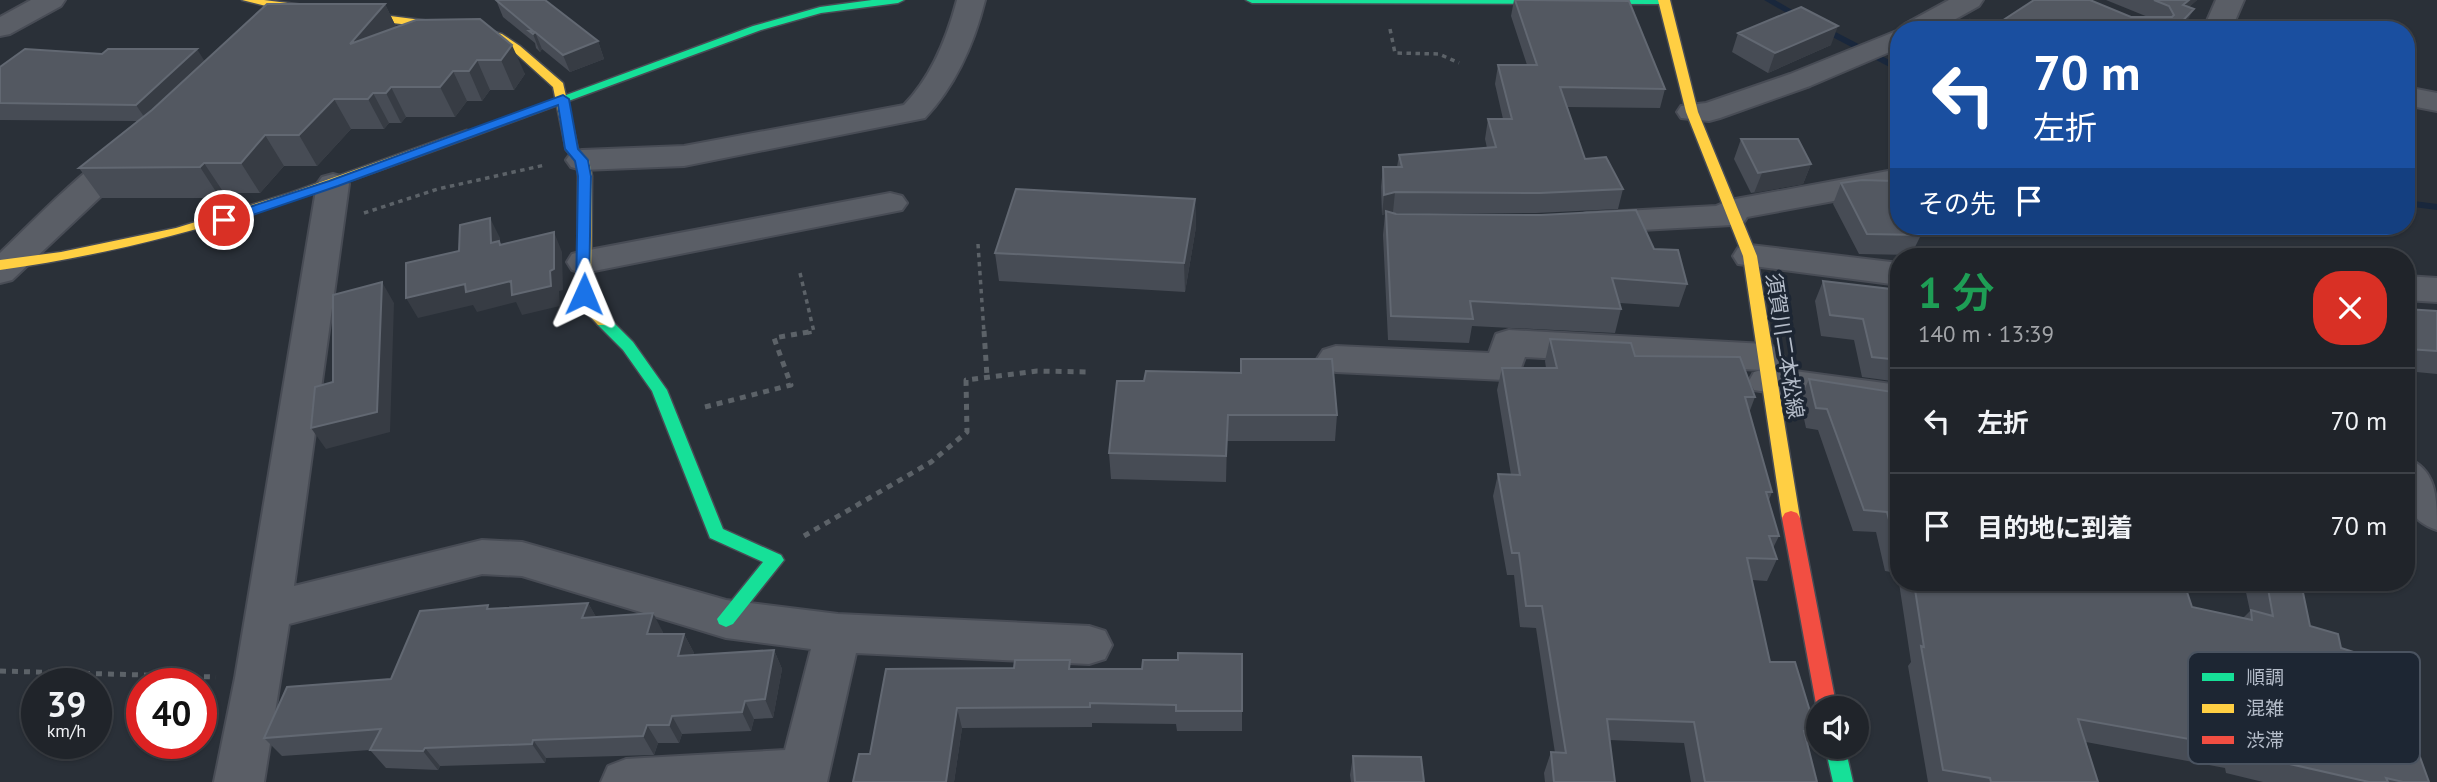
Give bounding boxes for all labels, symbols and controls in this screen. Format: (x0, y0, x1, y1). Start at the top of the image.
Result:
text: 70 m (2033, 40, 2140, 104)
icon: left (1918, 49, 2009, 140)
text: 左折 (2033, 106, 2097, 148)
icon: arrive (2010, 182, 2048, 220)
text: その先 (1918, 187, 1996, 220)
pin (194, 190, 254, 250)
icon: arrive (205, 201, 243, 239)
position arrow (547, 257, 621, 331)
text: 1 分 (1918, 265, 1994, 320)
street label: 須賀川二本松線 (1760, 271, 1810, 421)
button: close (2313, 271, 2387, 345)
text: 140 m · 13:39 (1918, 319, 2054, 348)
icon: left (1918, 402, 1956, 440)
text: 70 m (2331, 404, 2387, 437)
text: 左折 (1977, 406, 2029, 439)
icon: arrive (1918, 507, 1956, 545)
text: 70 m (2331, 509, 2387, 542)
text: 目的地に到着 (1977, 511, 2133, 544)
legend (2188, 652, 2420, 764)
text: 順調 (2246, 665, 2284, 689)
speed limit sign: 40 (126, 668, 217, 759)
text: 39 (47, 681, 86, 727)
map controls (1806, 696, 1869, 759)
button: sound (1806, 696, 1869, 759)
text: 混雑 (2246, 696, 2284, 720)
text: km/h (47, 719, 86, 742)
text: 渋滞 (2246, 728, 2284, 752)

